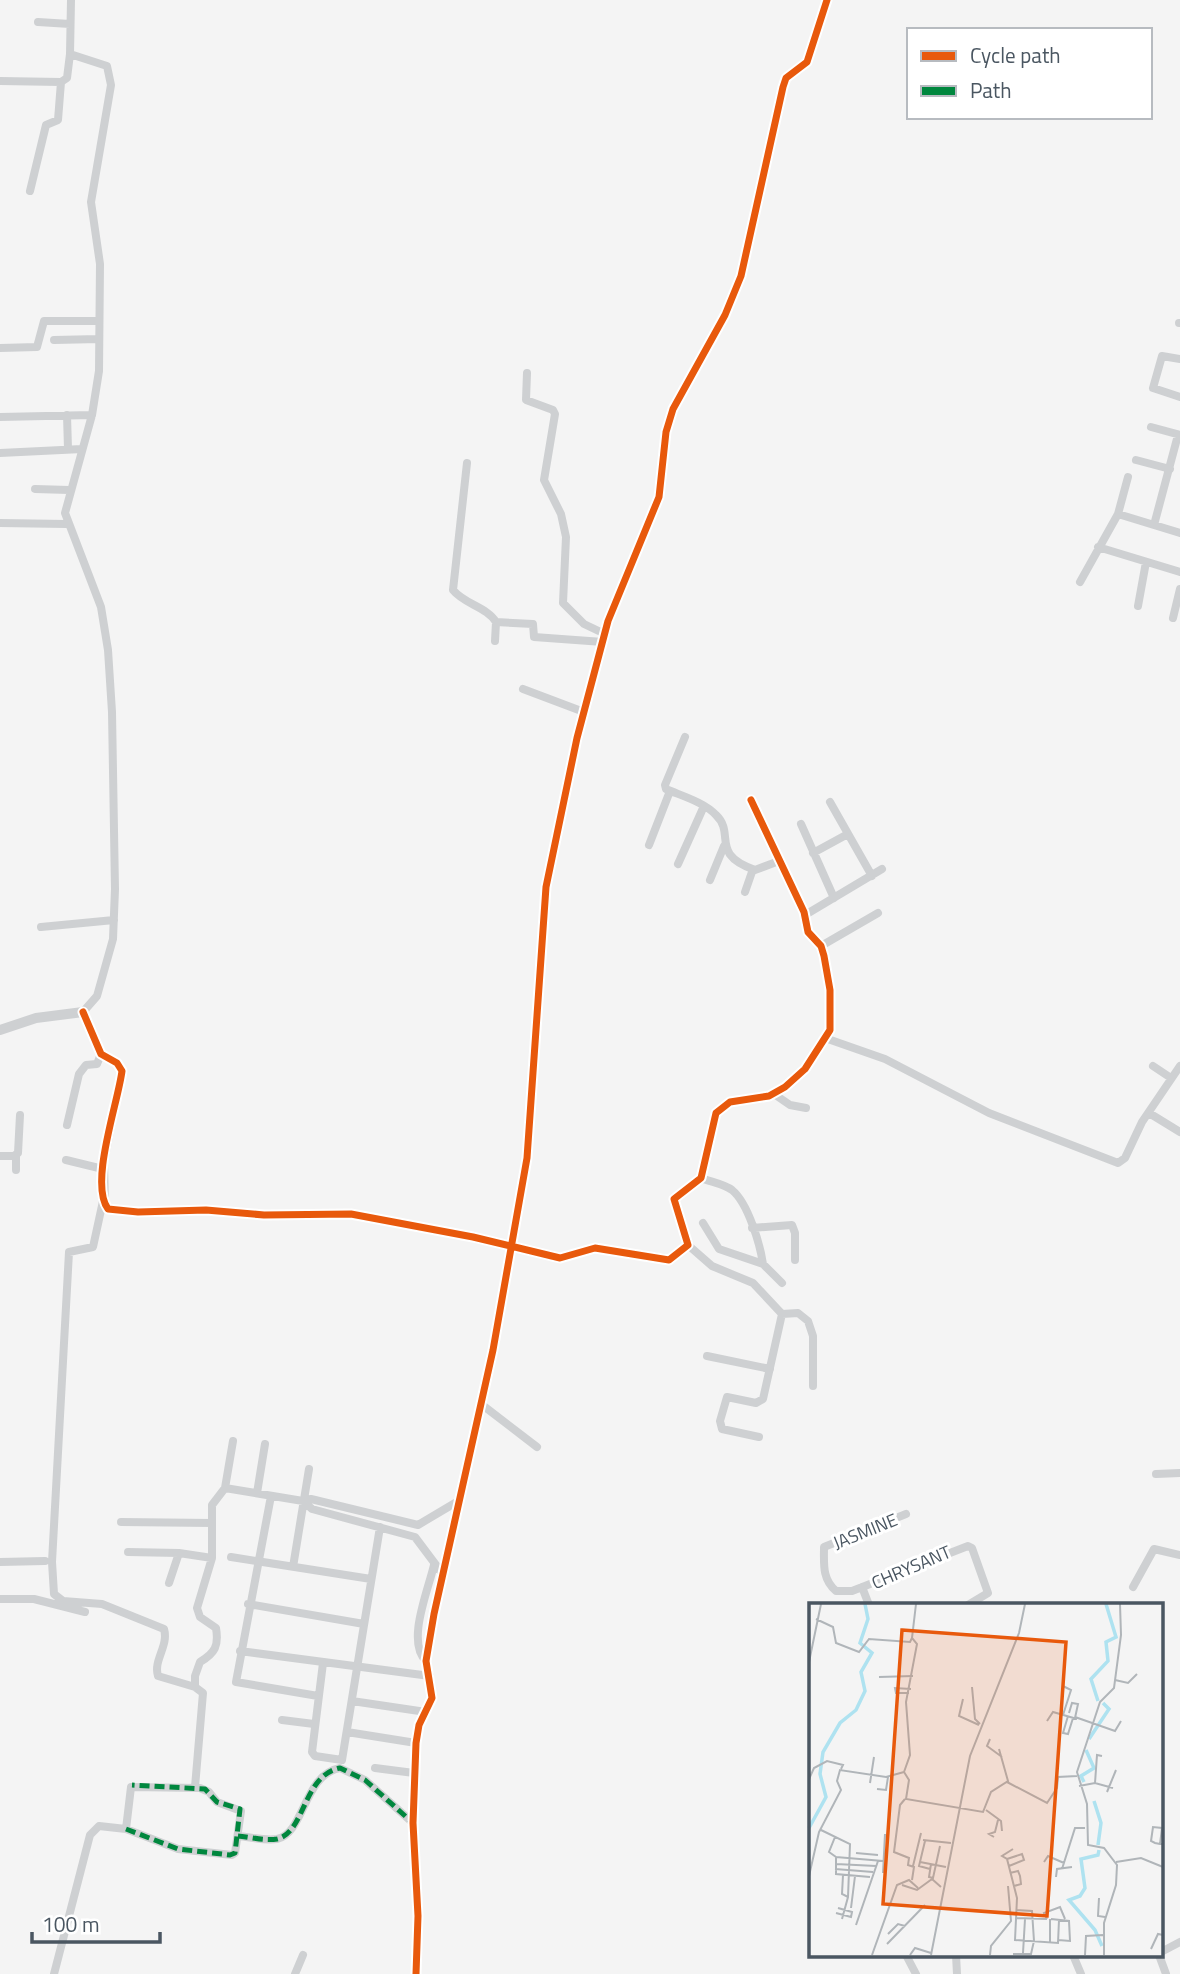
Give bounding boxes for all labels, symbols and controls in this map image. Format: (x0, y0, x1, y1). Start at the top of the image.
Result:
legend (907, 28, 1152, 119)
text: Cycle path (970, 39, 1061, 71)
text: Path (970, 74, 1012, 106)
street label: JASMINE (829, 1506, 901, 1556)
street label: CHRYSANT (867, 1538, 955, 1596)
inset map (809, 1603, 1162, 1956)
scale bar (32, 1900, 159, 1944)
text: 100 m (42, 1908, 99, 1940)

